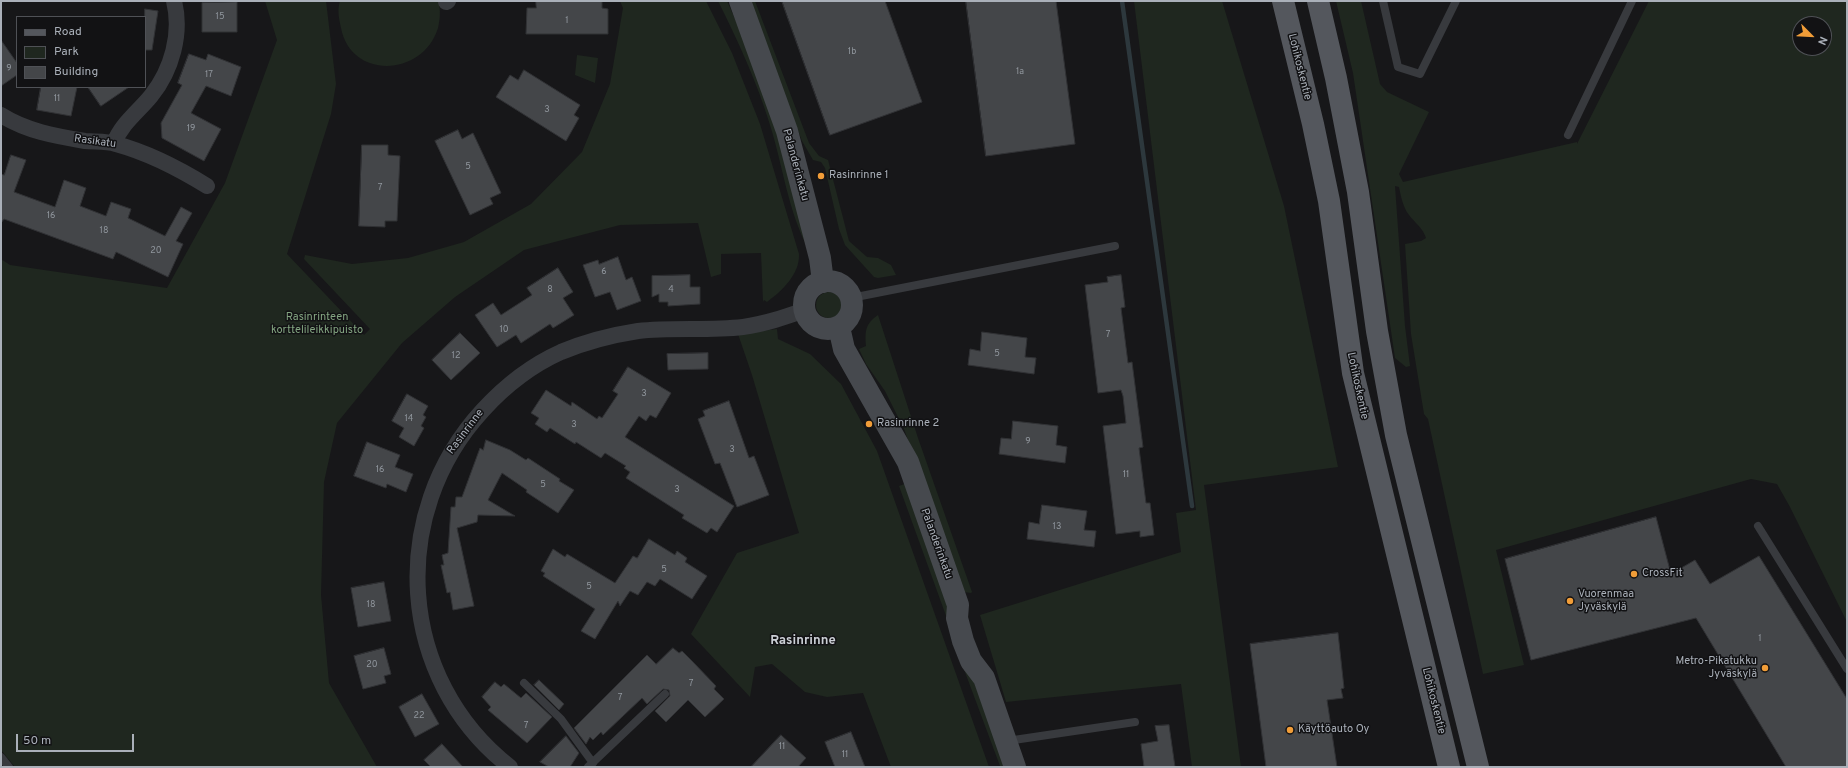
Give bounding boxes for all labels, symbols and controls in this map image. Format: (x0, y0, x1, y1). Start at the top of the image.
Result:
house number: 15 (216, 12, 224, 22)
legend (16, 16, 146, 88)
house number: 1 (565, 16, 569, 26)
north arrow (1792, 16, 1832, 56)
text: Road (54, 24, 82, 40)
street label: Lohikoskentie (1284, 32, 1314, 102)
text: N (1814, 34, 1830, 47)
text: Park (54, 44, 79, 60)
house number: 1b (848, 47, 856, 57)
house number: 9 (6, 64, 12, 74)
text: Building (54, 64, 98, 80)
house number: 1a (1016, 67, 1024, 77)
house number: 17 (205, 70, 213, 80)
house number: 11 (54, 94, 60, 104)
house number: 3 (544, 105, 550, 115)
house number: 19 (187, 124, 195, 134)
street label: Palanderinkatu (779, 127, 811, 203)
street label: Rasikatu (73, 133, 117, 151)
house number: 5 (465, 162, 471, 172)
place label: Rasinrinne 1 (829, 169, 889, 183)
marker: Rasinrinne 1 (816, 171, 826, 181)
house number: 7 (378, 183, 382, 193)
house number: 16 (47, 211, 55, 221)
house number: 18 (100, 226, 108, 236)
house number: 20 (150, 246, 162, 256)
house number: 6 (601, 267, 607, 277)
house number: 8 (547, 285, 553, 295)
house number: 4 (668, 285, 674, 295)
park label: Rasinrinteen korttelileikkipuisto (271, 311, 363, 337)
house number: 10 (499, 325, 509, 335)
house number: 7 (1106, 330, 1110, 340)
house number: 5 (994, 349, 1000, 359)
house number: 12 (452, 351, 460, 361)
street label: Lohikoskentie (1343, 351, 1371, 421)
house number: 3 (641, 389, 647, 399)
street label: Rasinrinne (445, 407, 487, 457)
house number: 14 (405, 414, 413, 424)
place label: Rasinrinne 2 (877, 417, 939, 431)
marker: Rasinrinne 2 (864, 419, 874, 429)
house number: 3 (571, 420, 577, 430)
house number: 9 (1025, 437, 1031, 447)
house number: 3 (729, 445, 735, 455)
house number: 16 (376, 465, 384, 475)
house number: 11 (1123, 470, 1129, 480)
house number: 5 (540, 480, 546, 490)
house number: 3 (674, 485, 680, 495)
street label: Palanderinkatu (917, 507, 955, 581)
house number: 13 (1053, 522, 1061, 532)
house number: 5 (661, 565, 667, 575)
place label: CrossFit (1642, 567, 1683, 581)
marker: CrossFit (1629, 569, 1639, 579)
house number: 5 (586, 582, 592, 592)
place label: Vuorenmaa Jyväskylä (1578, 588, 1634, 614)
marker: Vuorenmaa Jyväskylä (1565, 596, 1575, 606)
house number: 18 (367, 600, 375, 610)
district label: Rasinrinne (770, 633, 836, 649)
house number: 1 (1758, 634, 1762, 644)
place label: Metro-Pikatukku Jyväskylä (1675, 655, 1757, 681)
house number: 20 (366, 660, 378, 670)
marker: Metro-Pikatukku Jyväskylä (1760, 663, 1770, 673)
street label: Lohikoskentie (1418, 666, 1448, 736)
house number: 7 (689, 679, 693, 689)
house number: 7 (618, 693, 622, 703)
house number: 22 (413, 711, 425, 721)
house number: 7 (524, 721, 528, 731)
place label: Käyttöauto Oy (1298, 723, 1369, 737)
marker: Käyttöauto Oy (1285, 725, 1295, 735)
scale bar (18, 726, 136, 752)
text: 50 m (23, 733, 51, 749)
house number: 11 (779, 742, 785, 752)
house number: 11 (842, 750, 848, 760)

